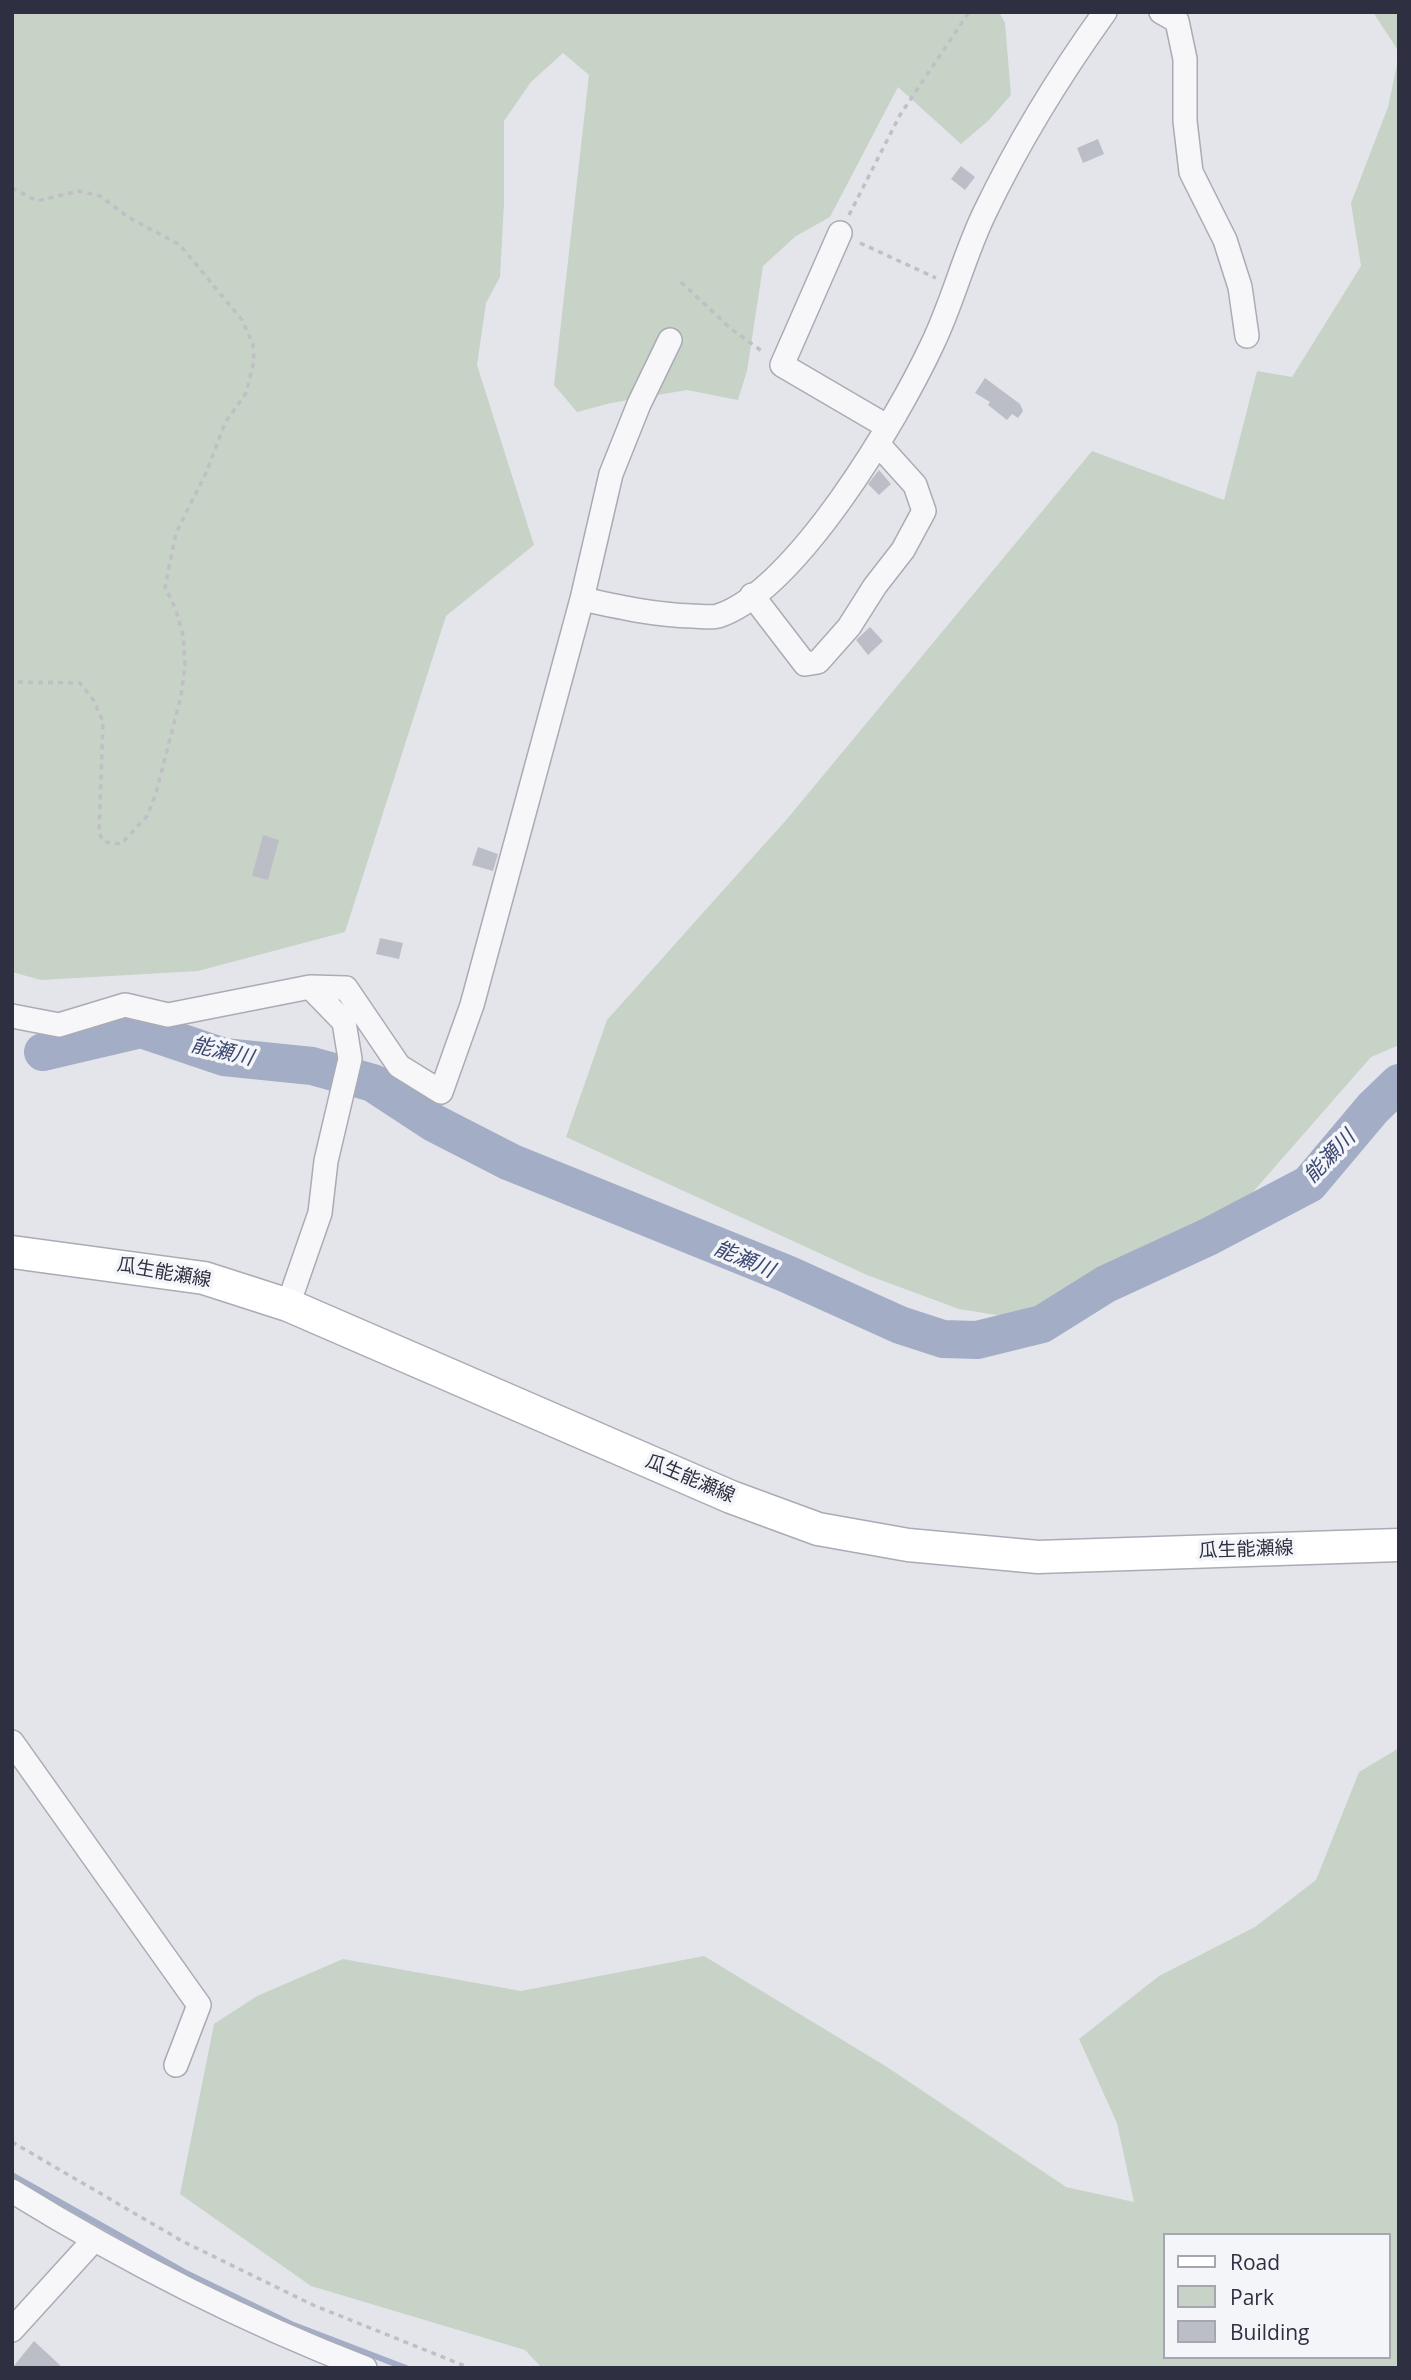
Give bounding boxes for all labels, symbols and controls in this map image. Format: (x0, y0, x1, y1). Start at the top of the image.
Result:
water label: 能瀬川 (188, 1033, 256, 1071)
water label: 能瀬川 (1299, 1126, 1361, 1188)
water label: 能瀬川 (710, 1236, 778, 1284)
street label: 瓜生能瀬線 (115, 1254, 213, 1292)
street label: 瓜生能瀬線 (642, 1450, 738, 1508)
street label: 瓜生能瀬線 (1198, 1537, 1294, 1563)
legend (1162, 2233, 1390, 2359)
text: Road (1230, 2248, 1280, 2276)
text: Park (1230, 2283, 1274, 2311)
text: Building (1230, 2318, 1309, 2346)

